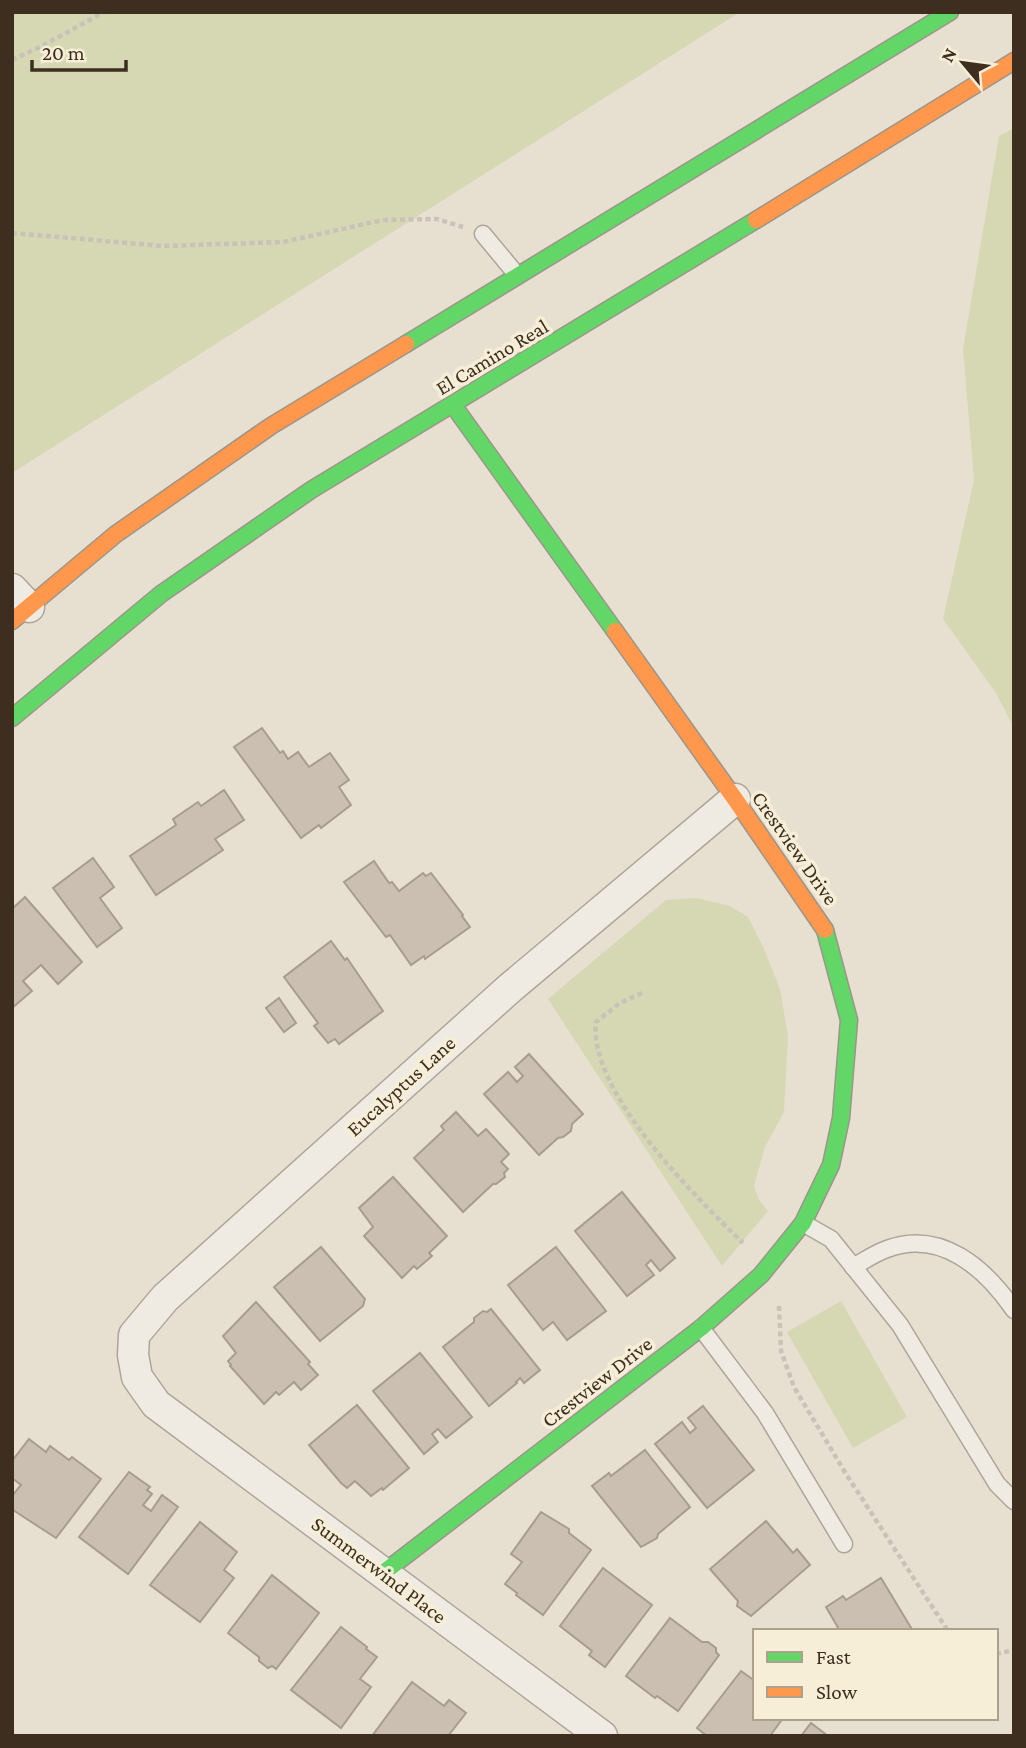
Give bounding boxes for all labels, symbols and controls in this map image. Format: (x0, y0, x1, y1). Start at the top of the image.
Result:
scale bar (32, 28, 126, 72)
north arrow (928, 28, 998, 98)
text: 20 m (42, 41, 85, 65)
text: N (936, 44, 961, 66)
street label: El Camino Real (432, 314, 552, 400)
street label: Crestview Drive (747, 787, 843, 909)
street label: Eucalyptus Lane (342, 1031, 460, 1141)
street label: Crestview Drive (537, 1332, 657, 1432)
street label: Summerwind Place (307, 1512, 451, 1628)
legend (753, 1629, 998, 1720)
text: Fast (816, 1645, 852, 1669)
text: Slow (816, 1680, 858, 1704)

